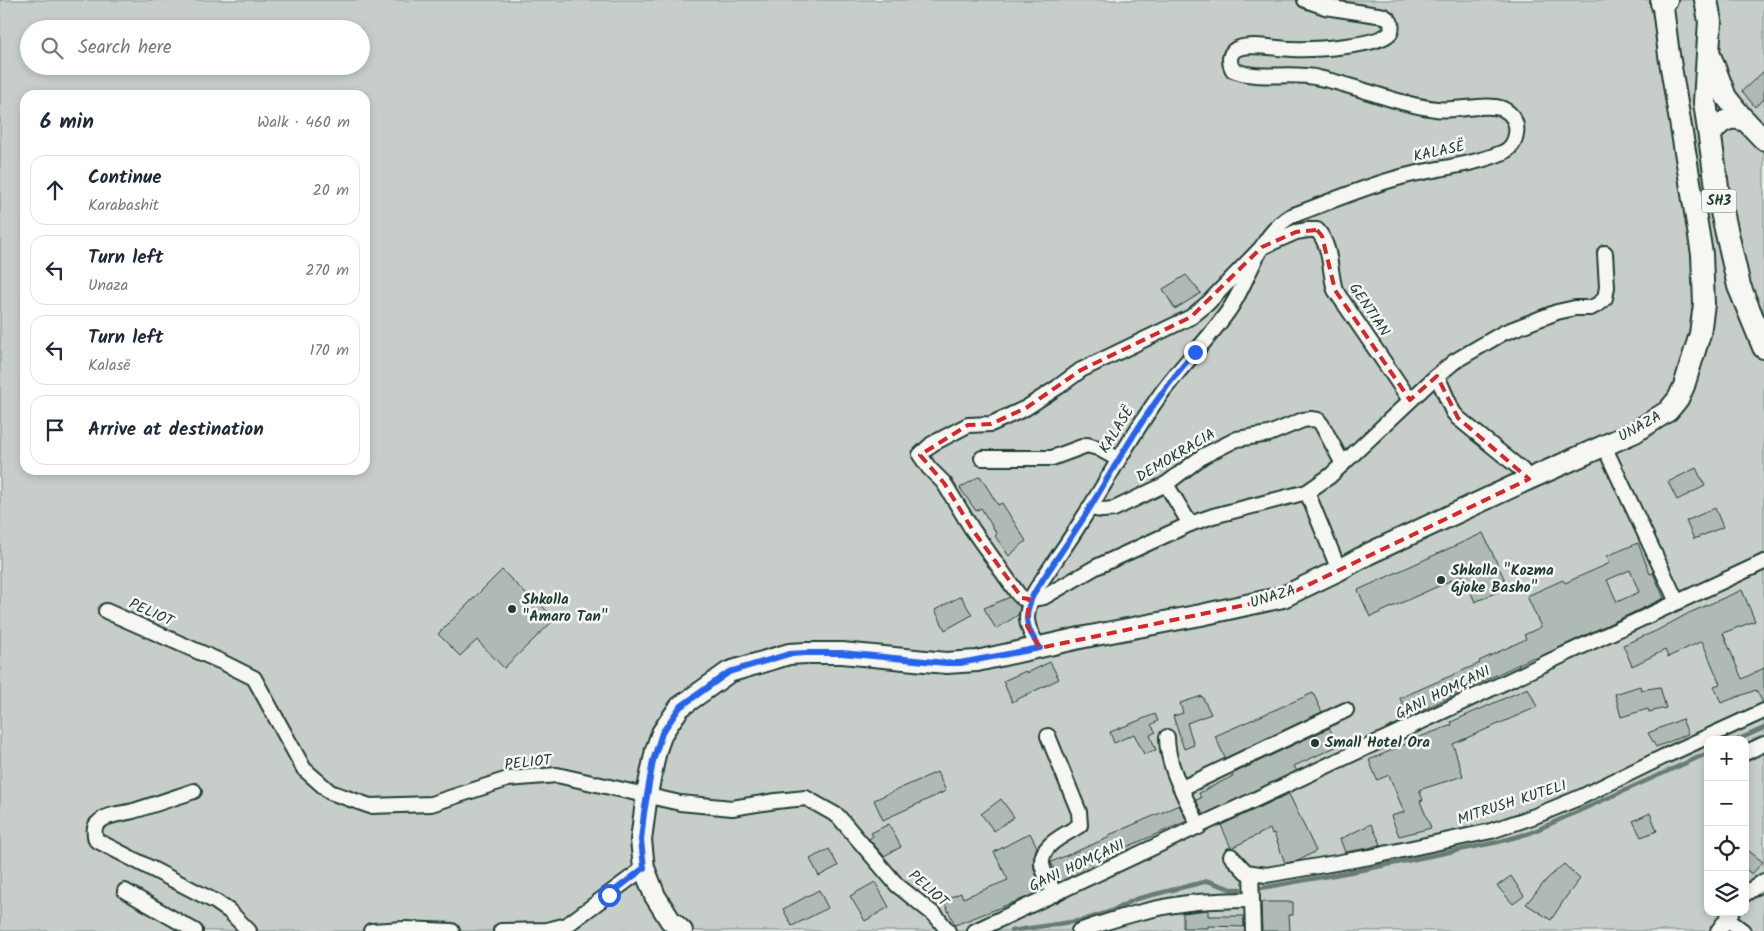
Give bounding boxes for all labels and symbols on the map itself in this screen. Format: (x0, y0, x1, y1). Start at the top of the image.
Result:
street label: KALASË (1411, 135, 1468, 169)
road number: SH3 (1702, 190, 1736, 212)
street label: GENTIAN (1342, 278, 1396, 342)
route end (1184, 341, 1207, 364)
street label: KALASË (1093, 401, 1142, 458)
street label: UNAZA (1614, 405, 1666, 449)
street label: DEMOKRACIA (1132, 423, 1220, 489)
place label: Shkolla "Kozma Gjoke Basho" (1451, 559, 1554, 600)
marker: Shkolla "Kozma Gjoke Basho" (1435, 574, 1447, 586)
street label: UNAZA (1247, 579, 1299, 615)
place label: Shkolla "Amaro Tan" (522, 588, 608, 629)
street label: PELIOT (125, 592, 179, 634)
marker: Shkolla "Amaro Tan" (506, 603, 518, 615)
street label: GANI HOMÇANI (1391, 659, 1495, 726)
place label: Small Hotel Ora (1325, 731, 1430, 755)
marker: Small Hotel Ora (1309, 737, 1321, 749)
street label: PELIOT (503, 748, 555, 777)
street label: MITRUSH KUTELI (1454, 774, 1570, 832)
street label: GANI HOMÇANI (1025, 833, 1129, 899)
street label: PELIOT (902, 865, 955, 915)
route start (598, 884, 621, 907)

